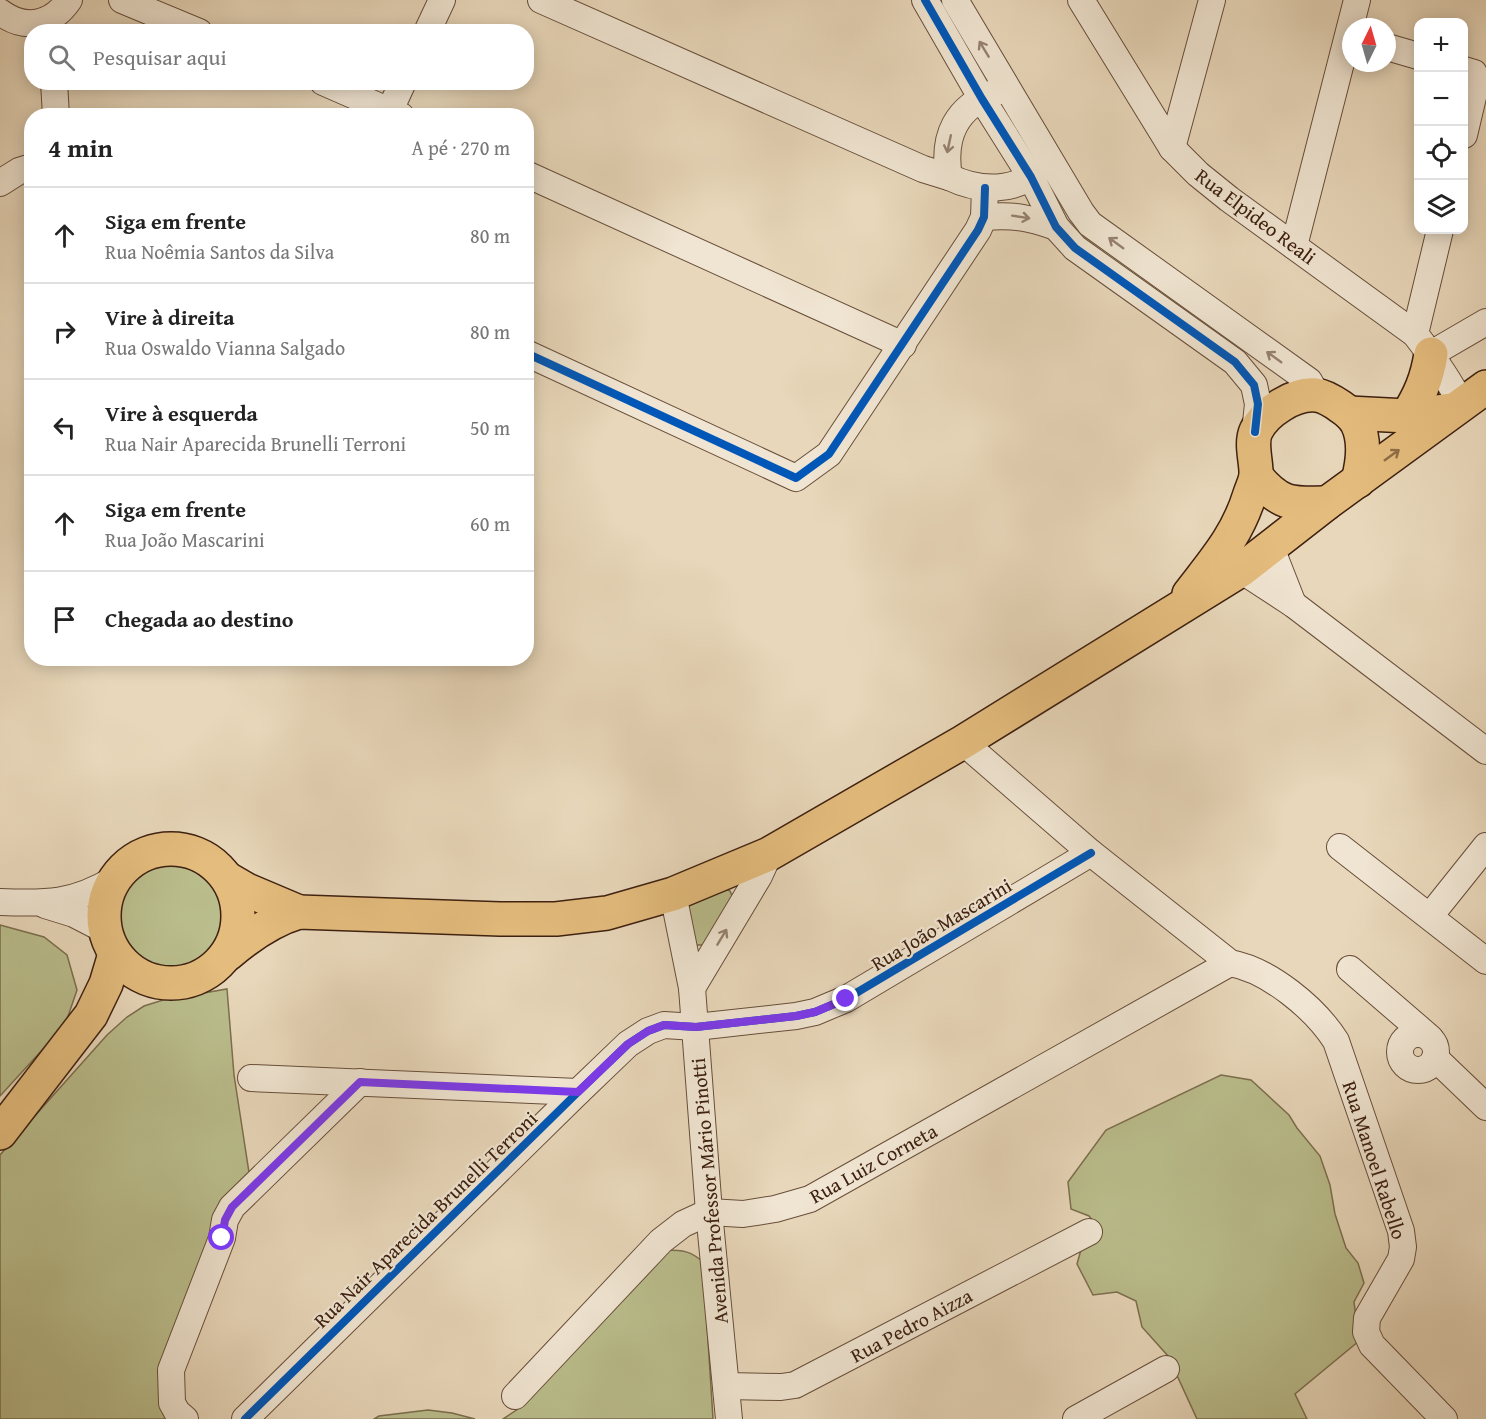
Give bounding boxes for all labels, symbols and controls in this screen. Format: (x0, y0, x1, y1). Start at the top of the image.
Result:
north arrow (1342, 18, 1396, 72)
map controls (1414, 18, 1468, 234)
button: + (1414, 18, 1468, 72)
search box (24, 24, 534, 90)
one-way arrow (978, 40, 989, 58)
icon: search (45, 41, 78, 74)
text: Pesquisar aqui (93, 41, 227, 73)
button: − (1414, 72, 1468, 126)
button: locate (1414, 126, 1468, 180)
text: 4 min (48, 128, 113, 167)
text: A pé · 270 m (412, 133, 510, 162)
one-way arrow (943, 134, 954, 153)
street label: Rua Elpideo Reali (1190, 161, 1323, 271)
button: layers (1414, 180, 1468, 234)
text: Siga em frente (105, 205, 246, 237)
one-way arrow (1011, 211, 1030, 222)
icon: ahead (48, 219, 81, 252)
text: 80 m (470, 221, 510, 250)
text: Rua Noêmia Santos da Silva (105, 237, 334, 266)
one-way arrow (1108, 237, 1124, 249)
text: Vire à direita (105, 301, 235, 333)
icon: right (48, 315, 81, 348)
text: 80 m (470, 317, 510, 346)
text: Rua Oswaldo Vianna Salgado (105, 333, 345, 362)
one-way arrow (1267, 350, 1283, 363)
text: Vire à esquerda (105, 397, 258, 429)
icon: left (48, 411, 81, 444)
text: 50 m (470, 413, 510, 442)
text: Rua Nair Aparecida Brunelli Terroni (105, 429, 406, 458)
one-way arrow (1384, 449, 1400, 462)
text: Siga em frente (105, 493, 246, 525)
icon: ahead (48, 507, 81, 540)
text: 60 m (470, 509, 510, 538)
text: Rua João Mascarini (105, 525, 265, 554)
icon: arrive (48, 603, 81, 636)
text: Chegada ao destino (105, 603, 293, 635)
street label: Rua João Mascarini (865, 870, 1017, 978)
one-way arrow (716, 929, 728, 946)
route end (832, 985, 858, 1011)
street label: Avenida Professor Mário Pinotti (683, 1057, 735, 1325)
street label: Rua Manoel Rabello (1336, 1077, 1414, 1243)
street label: Rua Nair Aparecida Brunelli Terroni (307, 1104, 544, 1334)
street label: Rua Luiz Corneta (804, 1116, 943, 1210)
route start (208, 1224, 234, 1250)
street label: Rua Pedro Aizza (845, 1280, 978, 1369)

